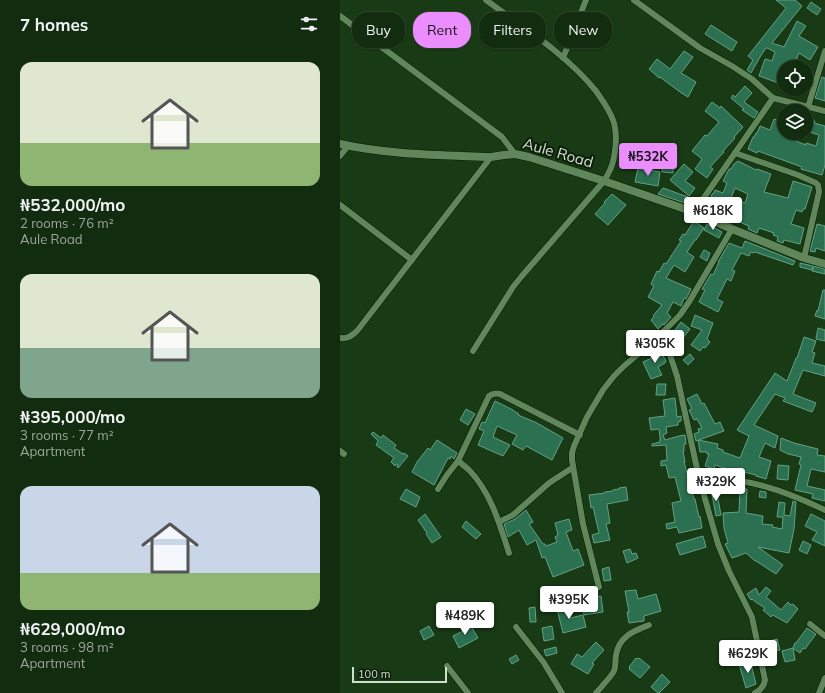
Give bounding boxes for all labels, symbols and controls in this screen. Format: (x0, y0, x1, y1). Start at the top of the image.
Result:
chip: Buy (352, 12, 405, 48)
chip: Rent (413, 12, 471, 48)
chip: Filters (479, 12, 546, 48)
chip: New (554, 12, 612, 48)
icon: filters (298, 13, 320, 35)
text: 7 homes (20, 14, 88, 35)
map controls (777, 60, 813, 140)
button: locate (777, 60, 813, 96)
icon: home (134, 88, 206, 160)
button: layers (777, 104, 813, 140)
street label: Aule Road (521, 133, 595, 172)
pin: ₦532K (620, 143, 676, 177)
text: ₦532K (628, 148, 668, 164)
text: ₦532,000/mo (20, 194, 125, 215)
pin: ₦618K (685, 197, 741, 231)
text: ₦618K (693, 202, 733, 218)
text: 2 rooms · 76 m² (20, 215, 114, 231)
text: Aule Road (20, 231, 83, 247)
icon: home (134, 300, 206, 372)
pin: ₦305K (627, 330, 683, 364)
text: ₦305K (635, 335, 675, 351)
text: ₦395,000/mo (20, 406, 125, 427)
text: 3 rooms · 77 m² (20, 427, 114, 443)
text: Apartment (20, 443, 85, 459)
pin: ₦329K (688, 468, 744, 502)
text: ₦329K (696, 473, 736, 489)
icon: home (134, 512, 206, 584)
pin: ₦395K (541, 586, 597, 620)
text: ₦395K (549, 591, 589, 607)
pin: ₦489K (437, 602, 493, 636)
text: ₦489K (445, 607, 485, 623)
text: ₦629,000/mo (20, 618, 125, 639)
text: 3 rooms · 98 m² (20, 639, 114, 655)
pin: ₦629K (720, 640, 776, 674)
text: ₦629K (728, 645, 768, 661)
text: Apartment (20, 655, 85, 671)
scale bar (352, 665, 447, 684)
text: 100 m (358, 667, 390, 681)

